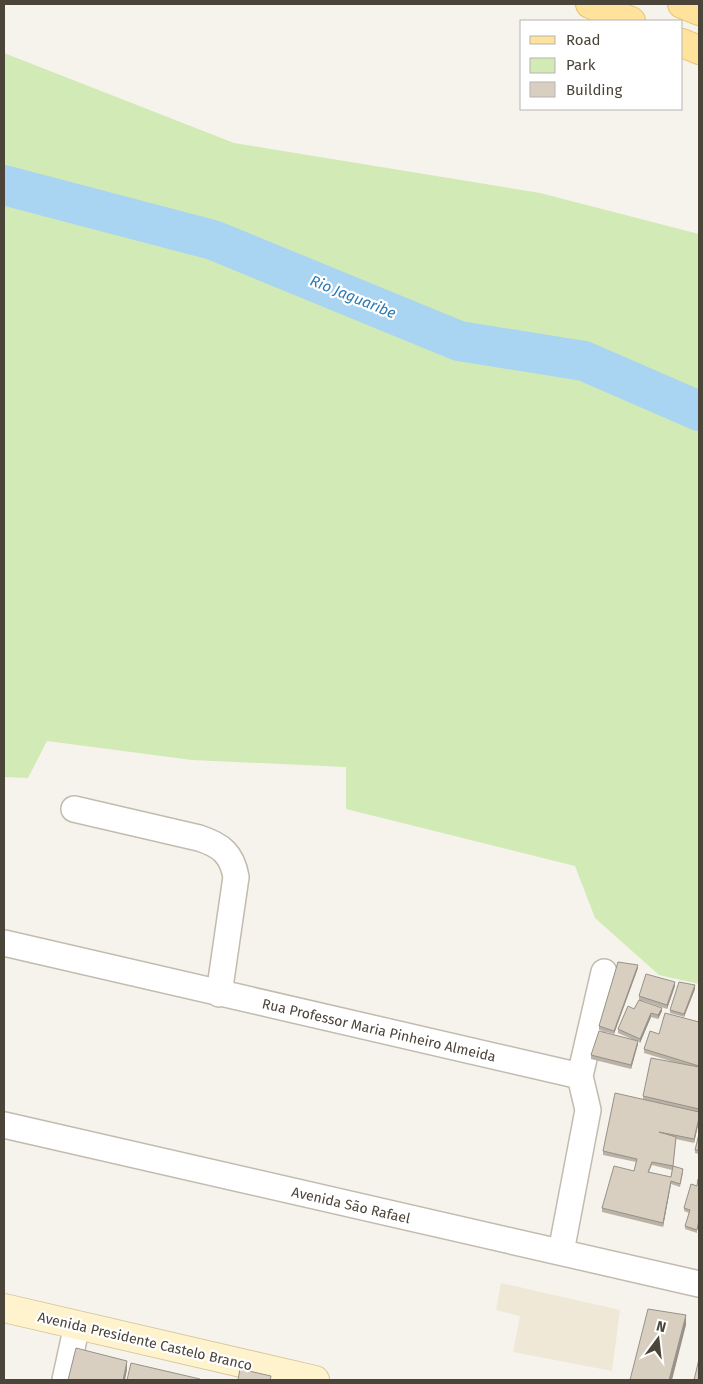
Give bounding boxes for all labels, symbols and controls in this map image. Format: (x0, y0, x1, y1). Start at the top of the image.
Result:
legend (520, 20, 683, 110)
text: Road (566, 31, 601, 49)
text: Park (566, 56, 596, 74)
text: Building (566, 81, 622, 99)
water label: Rio Jaguaribe (307, 272, 399, 322)
street label: Rua Professor Maria Pinheiro Almeida (260, 995, 497, 1066)
street label: Avenida São Rafael (290, 1184, 412, 1227)
street label: Avenida Presidente Castelo Branco (36, 1309, 254, 1374)
north arrow (633, 1314, 683, 1364)
text: N (655, 1318, 668, 1336)

